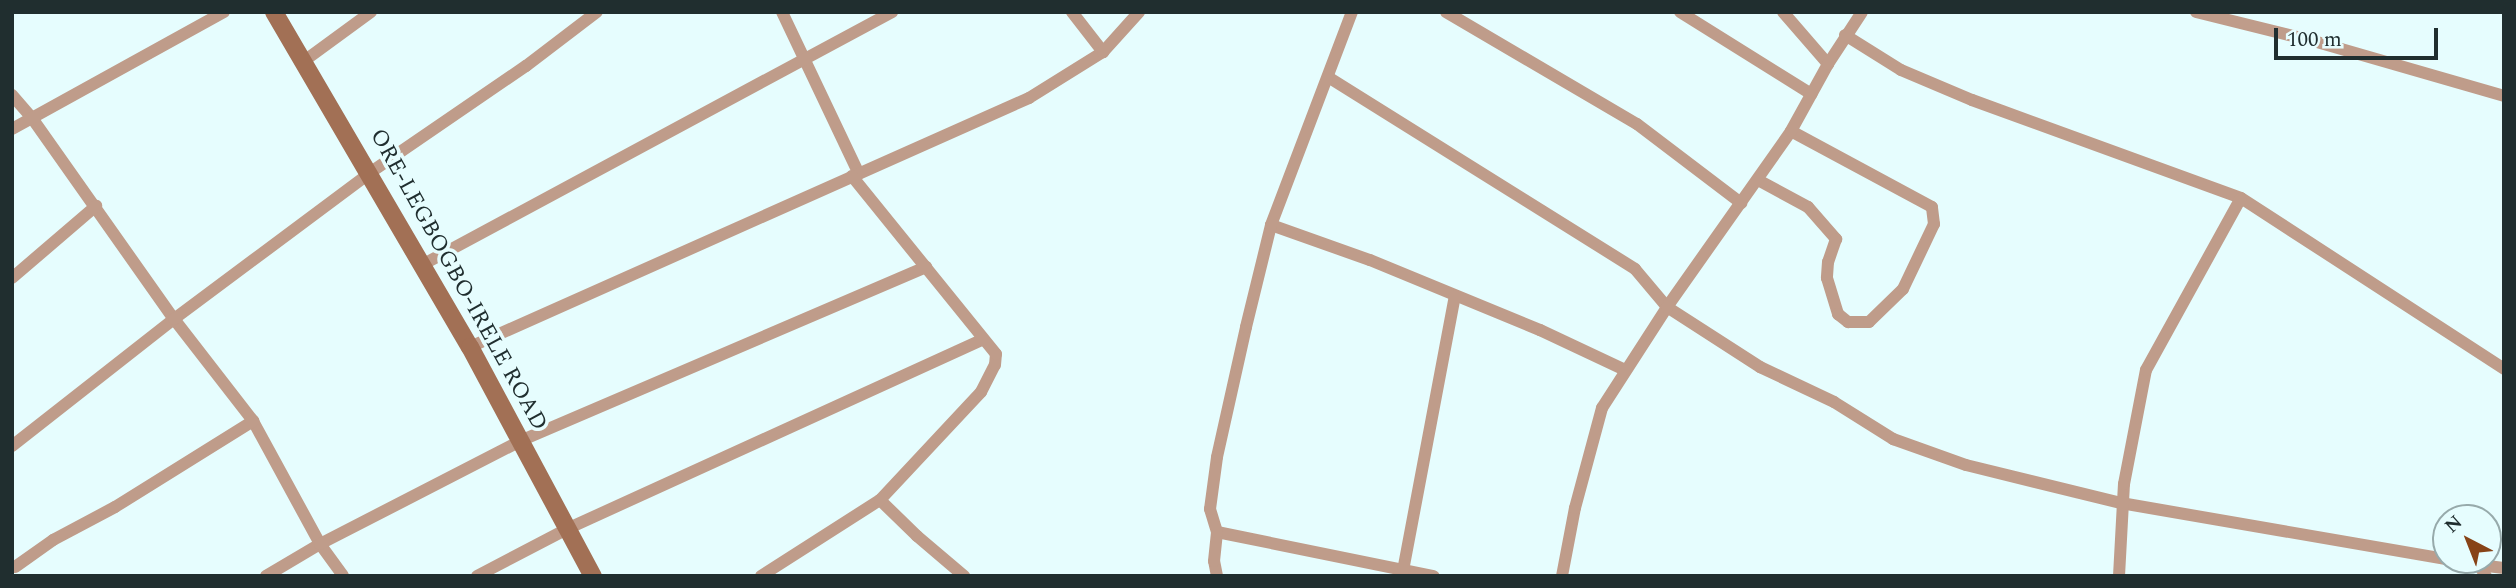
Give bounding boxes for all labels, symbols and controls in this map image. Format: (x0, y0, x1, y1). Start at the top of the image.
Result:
scale bar (2278, 14, 2442, 58)
text: 100 m (2287, 24, 2342, 56)
street label: ORE-LEGBOGBO-IRELE ROAD (363, 124, 553, 436)
north arrow (2432, 504, 2502, 574)
text: N (2438, 509, 2469, 540)

